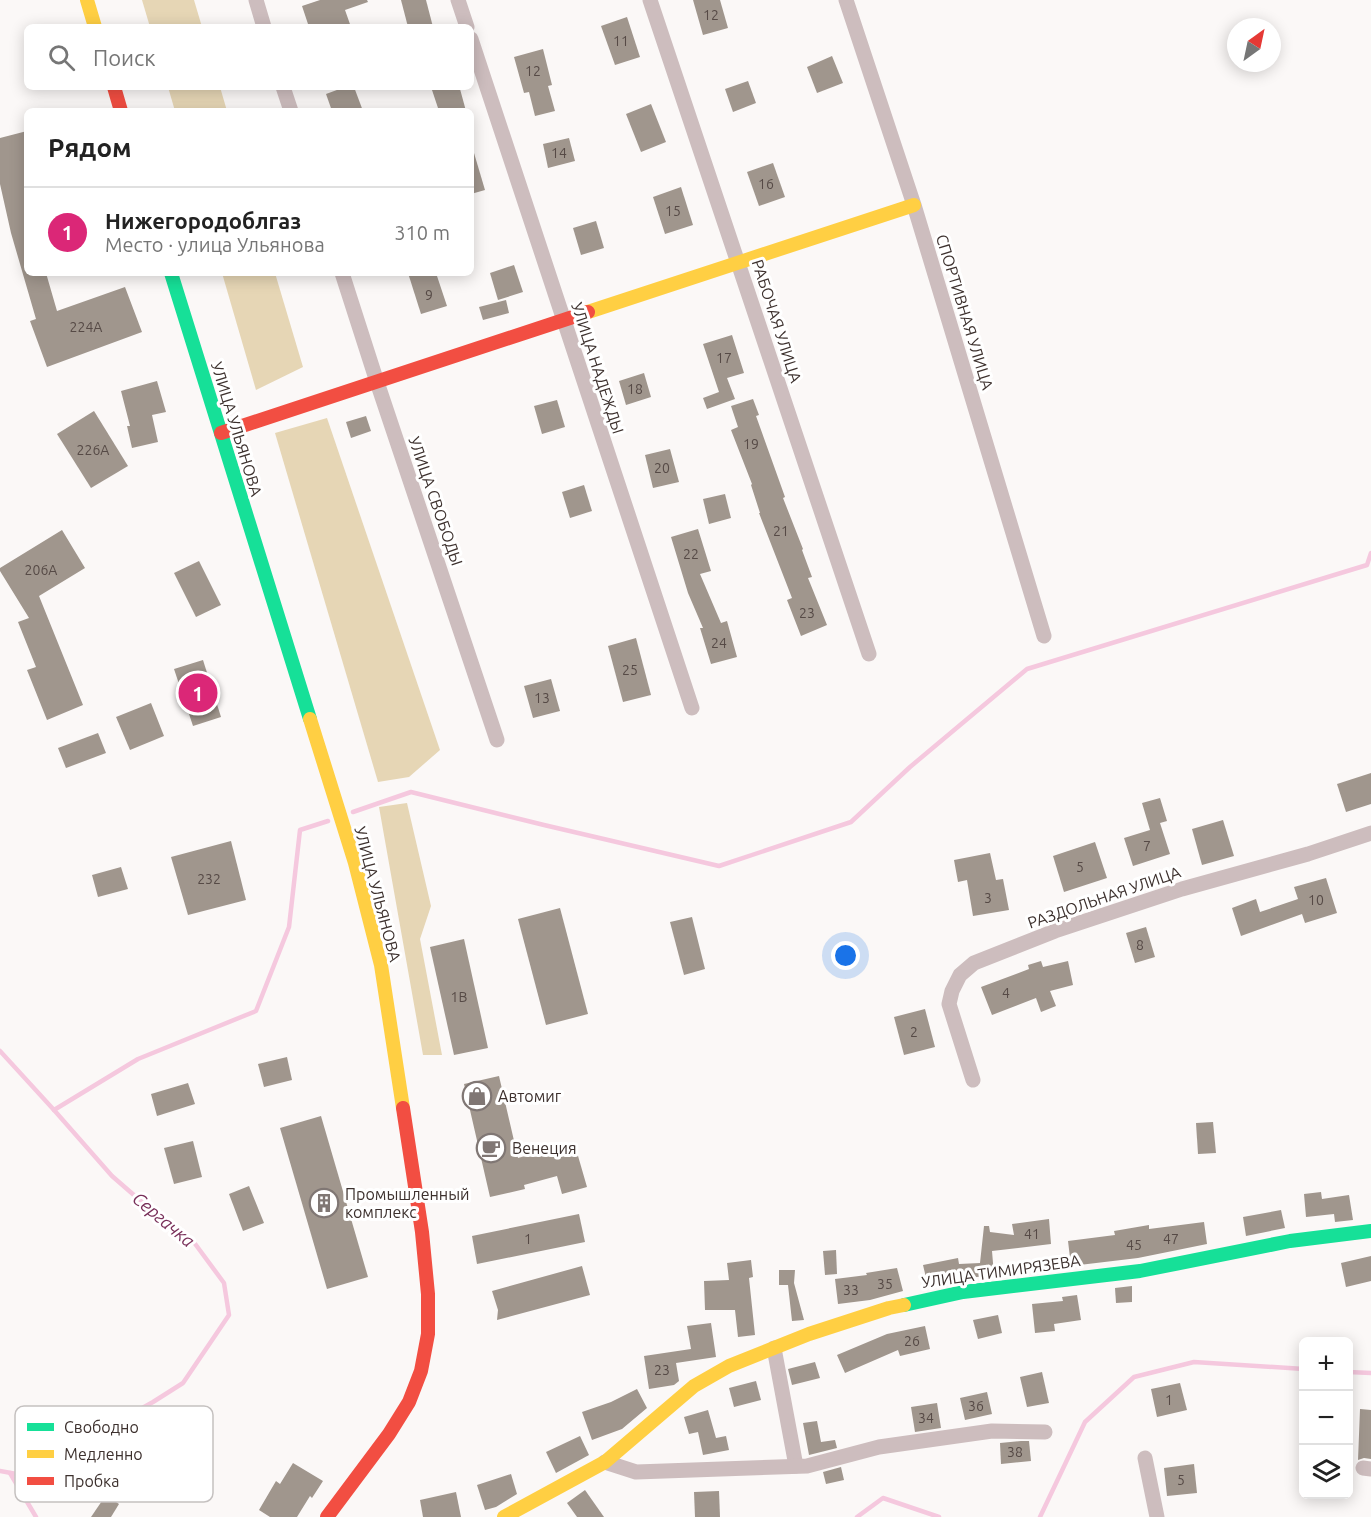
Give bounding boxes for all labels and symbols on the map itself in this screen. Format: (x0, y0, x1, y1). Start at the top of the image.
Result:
house number: 12 (703, 7, 719, 23)
north arrow (1227, 18, 1281, 72)
house number: 11 (613, 33, 629, 49)
house number: 12 (525, 63, 541, 79)
house number: 14 (551, 145, 567, 161)
house number: 16 (758, 176, 774, 192)
house number: 15 (665, 203, 681, 219)
street label: СПОРТИВНАЯ УЛИЦА (933, 232, 997, 392)
street label: РАБОЧАЯ УЛИЦА (749, 257, 806, 385)
house number: 9 (425, 287, 433, 303)
street label: УЛИЦА НАДЕЖДЫ (568, 300, 628, 436)
house number: 224А (70, 319, 102, 335)
house number: 17 (716, 350, 732, 366)
street label: УЛИЦА УЛЬЯНОВА (208, 360, 266, 499)
house number: 18 (627, 381, 643, 397)
street label: УЛИЦА СВОБОДЫ (405, 434, 467, 568)
house number: 19 (743, 436, 759, 452)
house number: 226А (77, 442, 109, 458)
house number: 20 (654, 460, 670, 476)
house number: 21 (773, 523, 789, 539)
house number: 22 (683, 546, 699, 562)
house number: 206А (25, 562, 57, 578)
house number: 23 (799, 605, 815, 621)
house number: 24 (711, 635, 727, 651)
house number: 25 (622, 662, 638, 678)
pin: 1 (178, 670, 218, 716)
house number: 13 (534, 690, 550, 706)
street label: УЛИЦА УЛЬЯНОВА (351, 824, 405, 964)
house number: 7 (1143, 838, 1151, 854)
house number: 5 (1076, 859, 1084, 875)
street label: РАЗДОЛЬНАЯ УЛИЦА (1025, 862, 1183, 932)
house number: 232 (197, 871, 221, 887)
house number: 3 (984, 890, 992, 906)
house number: 10 (1308, 892, 1324, 908)
house number: 8 (1136, 937, 1144, 953)
your location (831, 941, 860, 970)
house number: 4 (1002, 985, 1010, 1001)
house number: 1В (451, 989, 467, 1005)
house number: 2 (910, 1024, 918, 1040)
shop icon: Автомиг (461, 1080, 493, 1112)
place label: Автомиг (498, 1087, 562, 1105)
cafe icon: Венеция (475, 1132, 507, 1164)
place label: Венеция (512, 1139, 577, 1157)
place label: Промышленный комплекс (345, 1185, 470, 1221)
water label: Сергачка (129, 1187, 199, 1251)
building icon: Промышленный комплекс (308, 1187, 340, 1219)
house number: 41 (1024, 1226, 1040, 1242)
house number: 1 (524, 1231, 532, 1247)
house number: 47 (1163, 1231, 1179, 1247)
house number: 45 (1126, 1237, 1142, 1253)
street label: УЛИЦА ТИМИРЯЗЕВА (920, 1251, 1082, 1291)
house number: 35 (877, 1276, 893, 1292)
house number: 33 (843, 1282, 859, 1298)
house number: 26 (904, 1333, 920, 1349)
house number: 23 (654, 1362, 670, 1378)
house number: 1 (1165, 1392, 1173, 1408)
house number: 36 (968, 1398, 984, 1414)
legend (15, 1406, 213, 1502)
house number: 34 (918, 1410, 934, 1426)
text: Свободно (64, 1418, 139, 1436)
house number: 38 (1007, 1444, 1023, 1460)
text: Медленно (64, 1445, 143, 1463)
text: Пробка (64, 1472, 120, 1490)
house number: 5 (1177, 1472, 1185, 1488)

